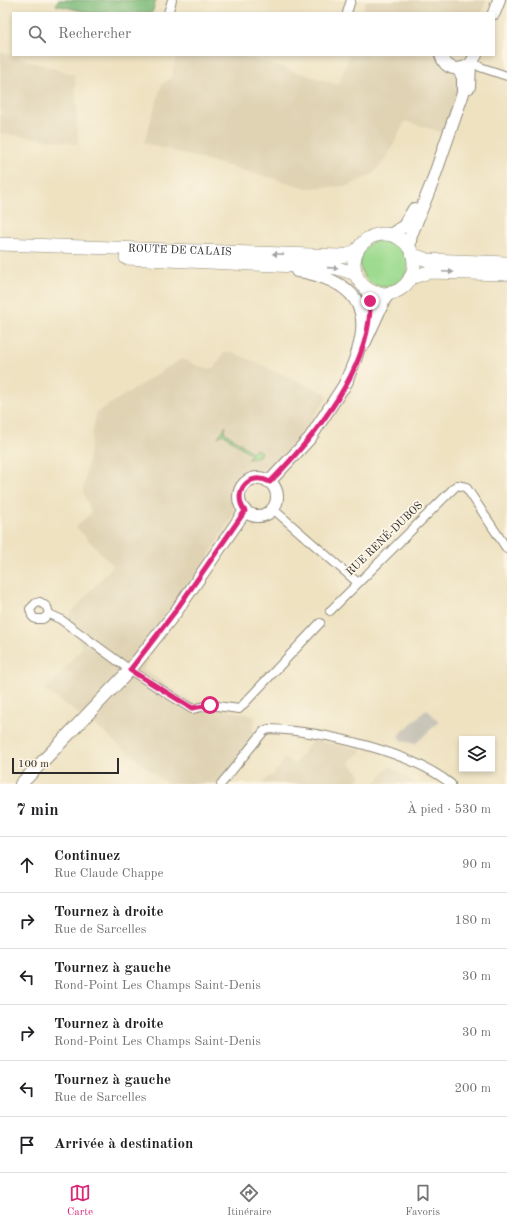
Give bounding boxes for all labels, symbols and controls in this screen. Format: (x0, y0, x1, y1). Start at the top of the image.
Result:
search box (12, 12, 495, 56)
icon: search (26, 23, 48, 45)
text: Rechercher (58, 27, 131, 42)
street label: ROUTE DE CALAIS (128, 243, 232, 258)
one-way arrow (272, 251, 284, 258)
one-way arrow (327, 264, 339, 271)
one-way arrow (442, 269, 455, 275)
route end (361, 292, 379, 310)
street label: RUE RENÉ-DUBOS (343, 498, 425, 578)
route start (201, 696, 219, 714)
map controls (459, 736, 495, 772)
button: layers (459, 736, 495, 772)
scale bar (12, 756, 119, 775)
text: 100 m (18, 759, 49, 770)
text: 7 min (16, 802, 59, 819)
text: À pied · 530 m (407, 803, 491, 816)
text: Continuez (54, 849, 120, 864)
icon: ahead (16, 854, 38, 876)
text: 90 m (462, 858, 491, 871)
text: Rue Claude Chappe (54, 867, 164, 880)
text: Tournez à droite (54, 905, 164, 920)
icon: right (16, 910, 38, 932)
text: 180 m (454, 914, 491, 927)
text: Rue de Sarcelles (54, 923, 146, 936)
text: Tournez à gauche (54, 961, 171, 976)
icon: left (16, 966, 38, 988)
text: 30 m (462, 970, 491, 983)
text: Rond-Point Les Champs Saint-Denis (54, 979, 261, 992)
text: Tournez à droite (54, 1017, 164, 1032)
icon: right (16, 1022, 38, 1044)
text: 30 m (462, 1026, 491, 1039)
text: Rond-Point Les Champs Saint-Denis (54, 1035, 261, 1048)
text: Tournez à gauche (54, 1073, 171, 1088)
icon: left (16, 1078, 38, 1100)
text: 200 m (454, 1082, 491, 1095)
text: Rue de Sarcelles (54, 1091, 146, 1104)
icon: arrive (16, 1134, 38, 1156)
text: Arrivée à destination (54, 1137, 193, 1152)
tab: Carte (67, 1182, 93, 1220)
tab: Itinéraire (227, 1182, 272, 1220)
tab: Favoris (405, 1182, 440, 1220)

